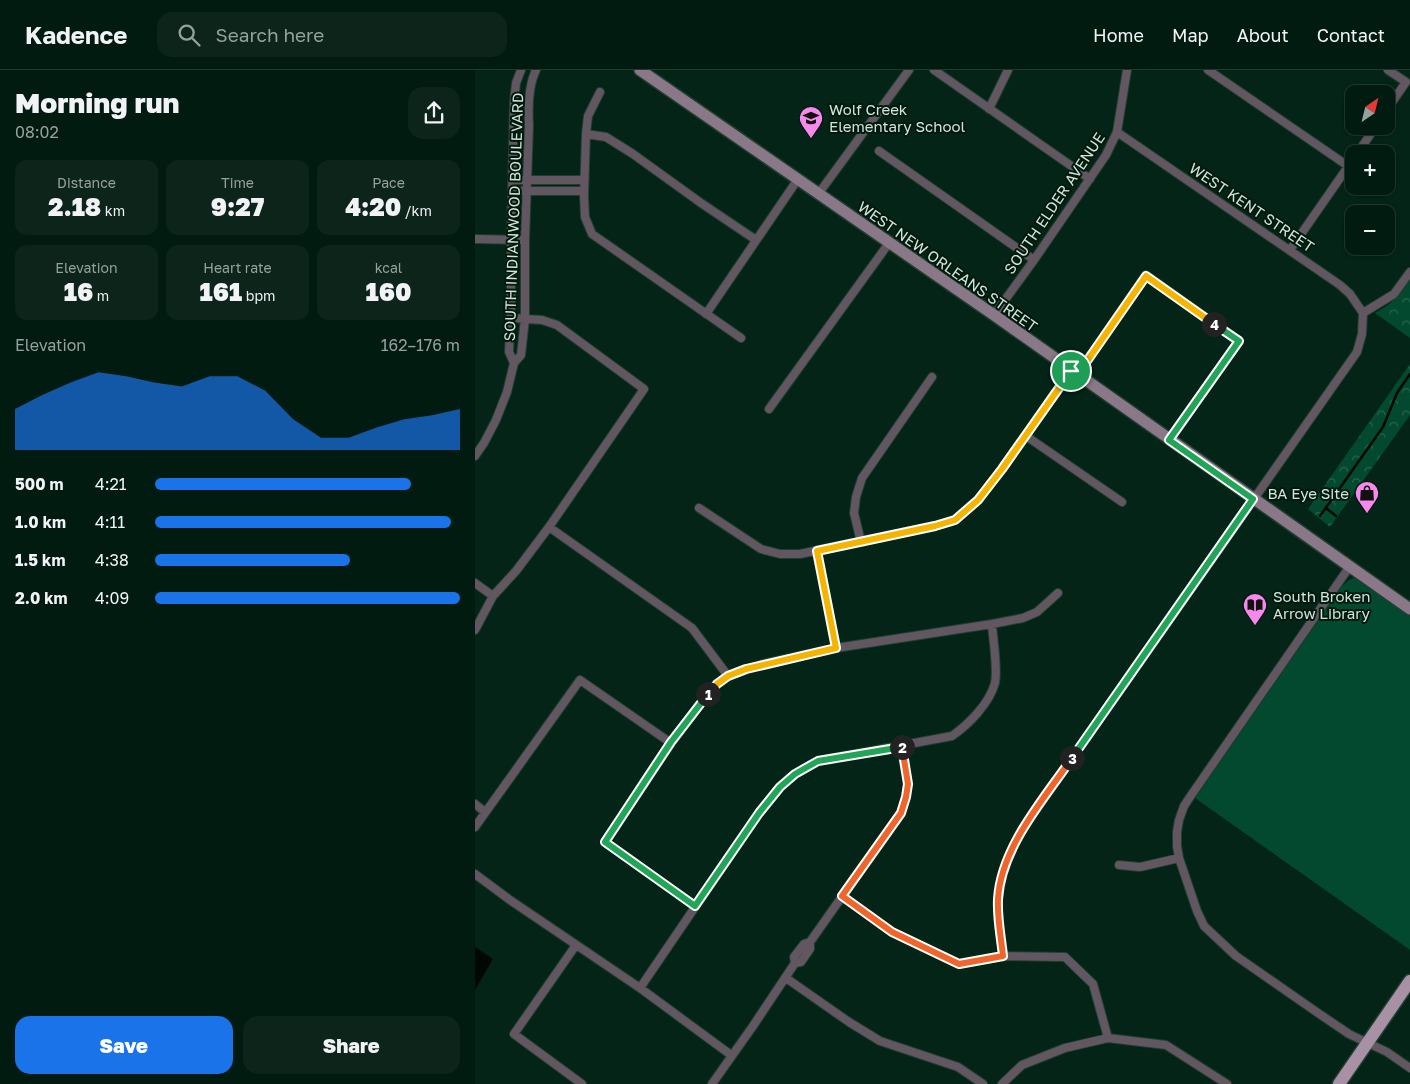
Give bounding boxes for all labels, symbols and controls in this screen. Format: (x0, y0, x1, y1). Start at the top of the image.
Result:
search box (157, 12, 507, 57)
text: Kadence (25, 20, 127, 49)
icon: search (175, 21, 203, 49)
text: Search here (215, 23, 324, 46)
text: Home (1093, 24, 1144, 46)
text: Map (1172, 24, 1209, 46)
text: About (1237, 24, 1289, 46)
text: Contact (1317, 24, 1385, 46)
north arrow (1345, 85, 1395, 135)
map controls (1345, 85, 1395, 255)
text: Morning run (15, 86, 179, 119)
button: share (408, 87, 460, 139)
street label: SOUTH INDIANWOOD BOULEVARD (500, 92, 526, 342)
place label: Wolf Creek Elementary School (829, 100, 965, 135)
school or university icon: Wolf Creek Elementary School (798, 105, 824, 139)
text: 08:02 (15, 122, 59, 142)
street label: SOUTH ELDER AVENUE (1000, 129, 1108, 277)
button: + (1345, 145, 1395, 195)
street label: WEST KENT STREET (1186, 159, 1318, 255)
text: Distance (57, 174, 116, 191)
text: Time (221, 174, 254, 191)
text: Pace (372, 174, 405, 191)
text: 2.18 (48, 191, 101, 222)
text: 9:27 (211, 191, 264, 222)
text: 4:20 (345, 191, 401, 222)
street label: WEST NEW ORLEANS STREET (855, 197, 1041, 335)
text: km (101, 202, 125, 219)
text: /km (401, 202, 432, 219)
button: − (1345, 205, 1395, 255)
text: Elevation (55, 259, 118, 276)
text: Heart rate (203, 259, 272, 276)
text: kcal (375, 259, 402, 276)
text: 16 (64, 276, 93, 307)
text: 161 (200, 276, 242, 307)
text: 160 (366, 276, 411, 307)
text: m (93, 287, 109, 304)
text: bpm (242, 287, 275, 304)
pin: 4 (1201, 312, 1227, 336)
text: 4 (1210, 316, 1219, 333)
text: Elevation (15, 335, 86, 355)
text: 162–176 m (381, 335, 460, 355)
pin (1050, 350, 1092, 392)
icon: arrive (1057, 357, 1085, 385)
text: 500 m (15, 474, 64, 494)
text: 4:21 (95, 474, 127, 494)
shop icon: BA Eye Site (1354, 480, 1380, 514)
place label: BA Eye Site (1268, 484, 1349, 502)
text: 1.0 km (15, 512, 66, 532)
text: 4:11 (95, 512, 125, 532)
text: 1.5 km (15, 550, 65, 570)
text: 4:38 (95, 550, 129, 570)
place label: South Broken Arrow Library (1273, 587, 1371, 622)
text: 2.0 km (15, 588, 68, 608)
text: 4:09 (95, 588, 129, 608)
library icon: South Broken Arrow Library (1242, 592, 1268, 626)
pin: 1 (695, 682, 721, 706)
text: 1 (705, 686, 712, 703)
pin: 2 (889, 734, 915, 760)
text: 2 (898, 739, 907, 756)
pin: 3 (1059, 746, 1085, 770)
text: 3 (1068, 750, 1077, 767)
button: Save (15, 1016, 233, 1074)
button: Share (243, 1016, 460, 1074)

